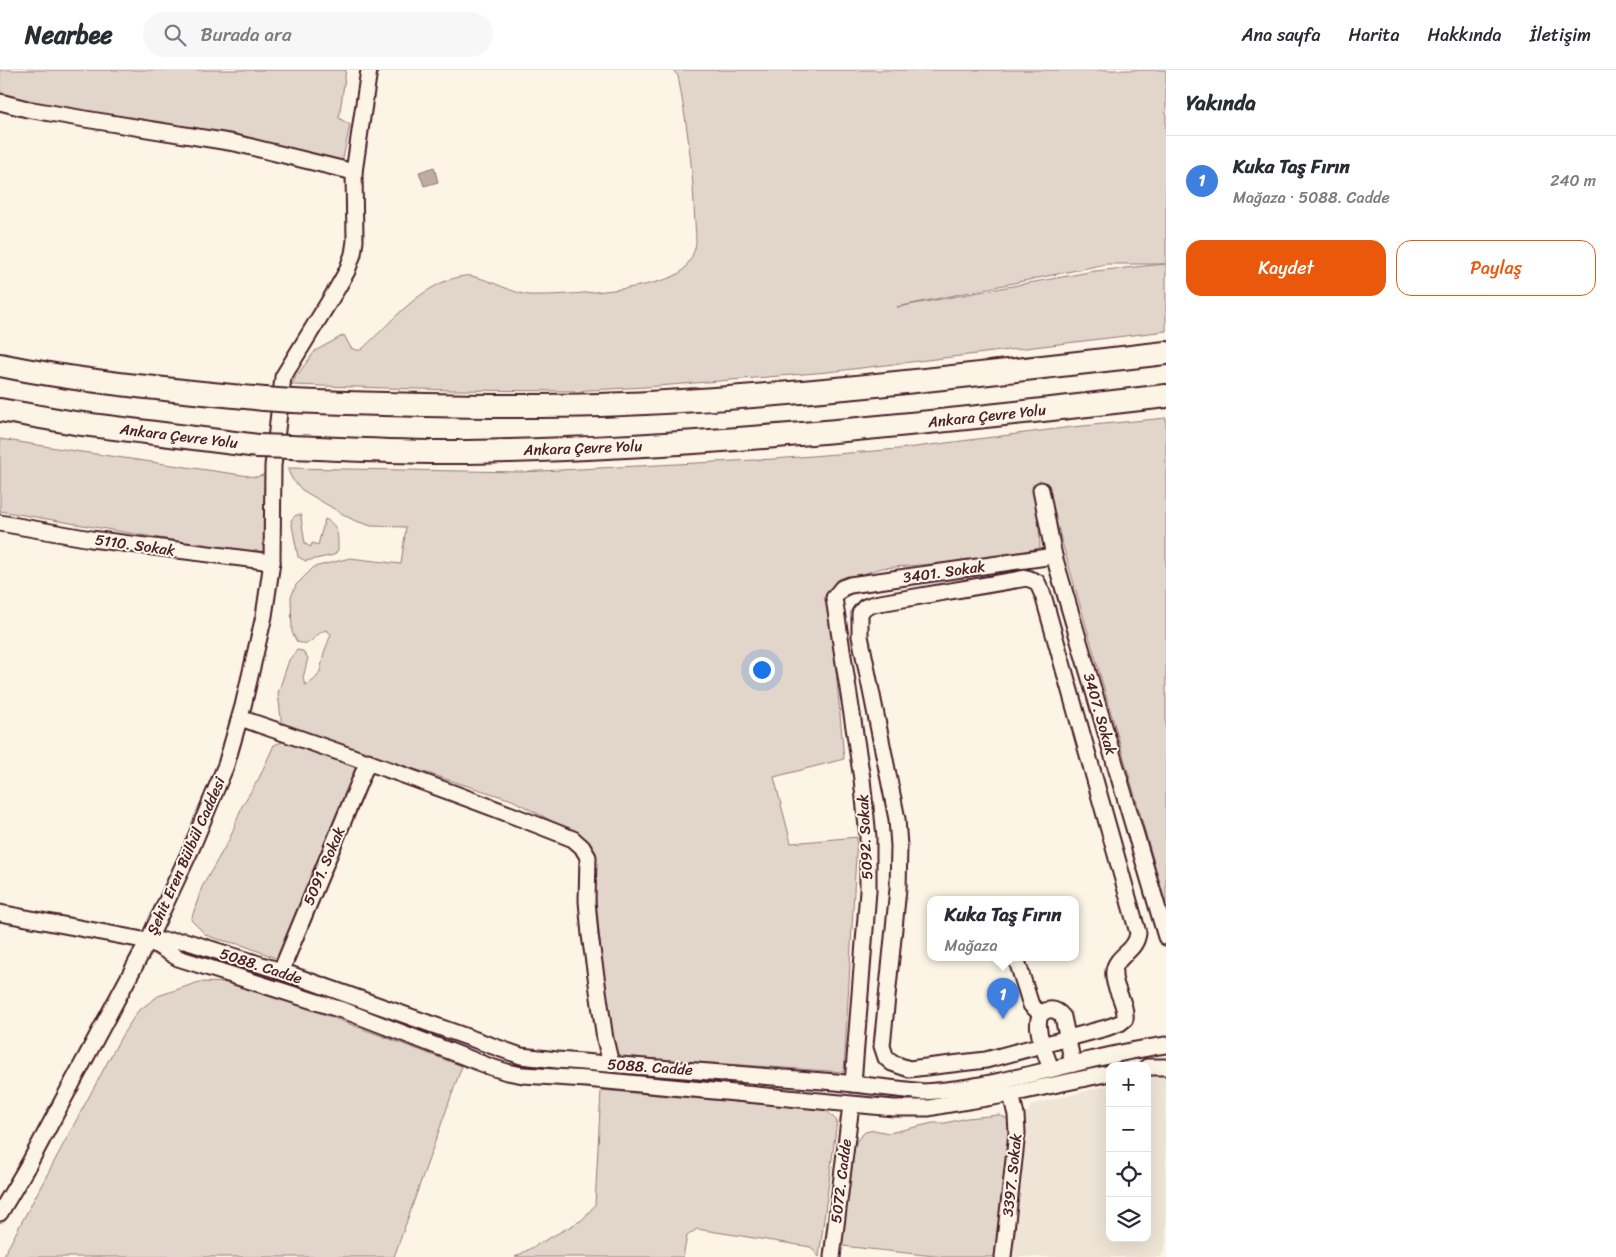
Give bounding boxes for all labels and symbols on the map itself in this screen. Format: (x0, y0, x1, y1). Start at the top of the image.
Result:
street label: Ankara Çevre Yolu (926, 397, 1047, 435)
street label: Ankara Çevre Yolu (117, 416, 240, 456)
street label: Ankara Çevre Yolu (522, 433, 643, 463)
street label: 5110. Sokak (93, 527, 177, 563)
street label: 3401. Sokak (901, 553, 987, 591)
your location (749, 657, 775, 683)
street label: 3407. Sokak (1076, 670, 1124, 758)
street label: Şehit Eren Bülbül Caddesi (139, 772, 233, 939)
street label: 5092. Sokak (850, 794, 880, 880)
street label: 5091. Sokak (296, 823, 352, 909)
street label: 5088. Cadde (216, 940, 306, 992)
pin: 1 (987, 978, 1019, 1019)
street label: 5088. Cadde (606, 1051, 694, 1083)
street label: 3397. Sokak (995, 1132, 1029, 1218)
street label: 5072. Cadde (823, 1137, 859, 1225)

